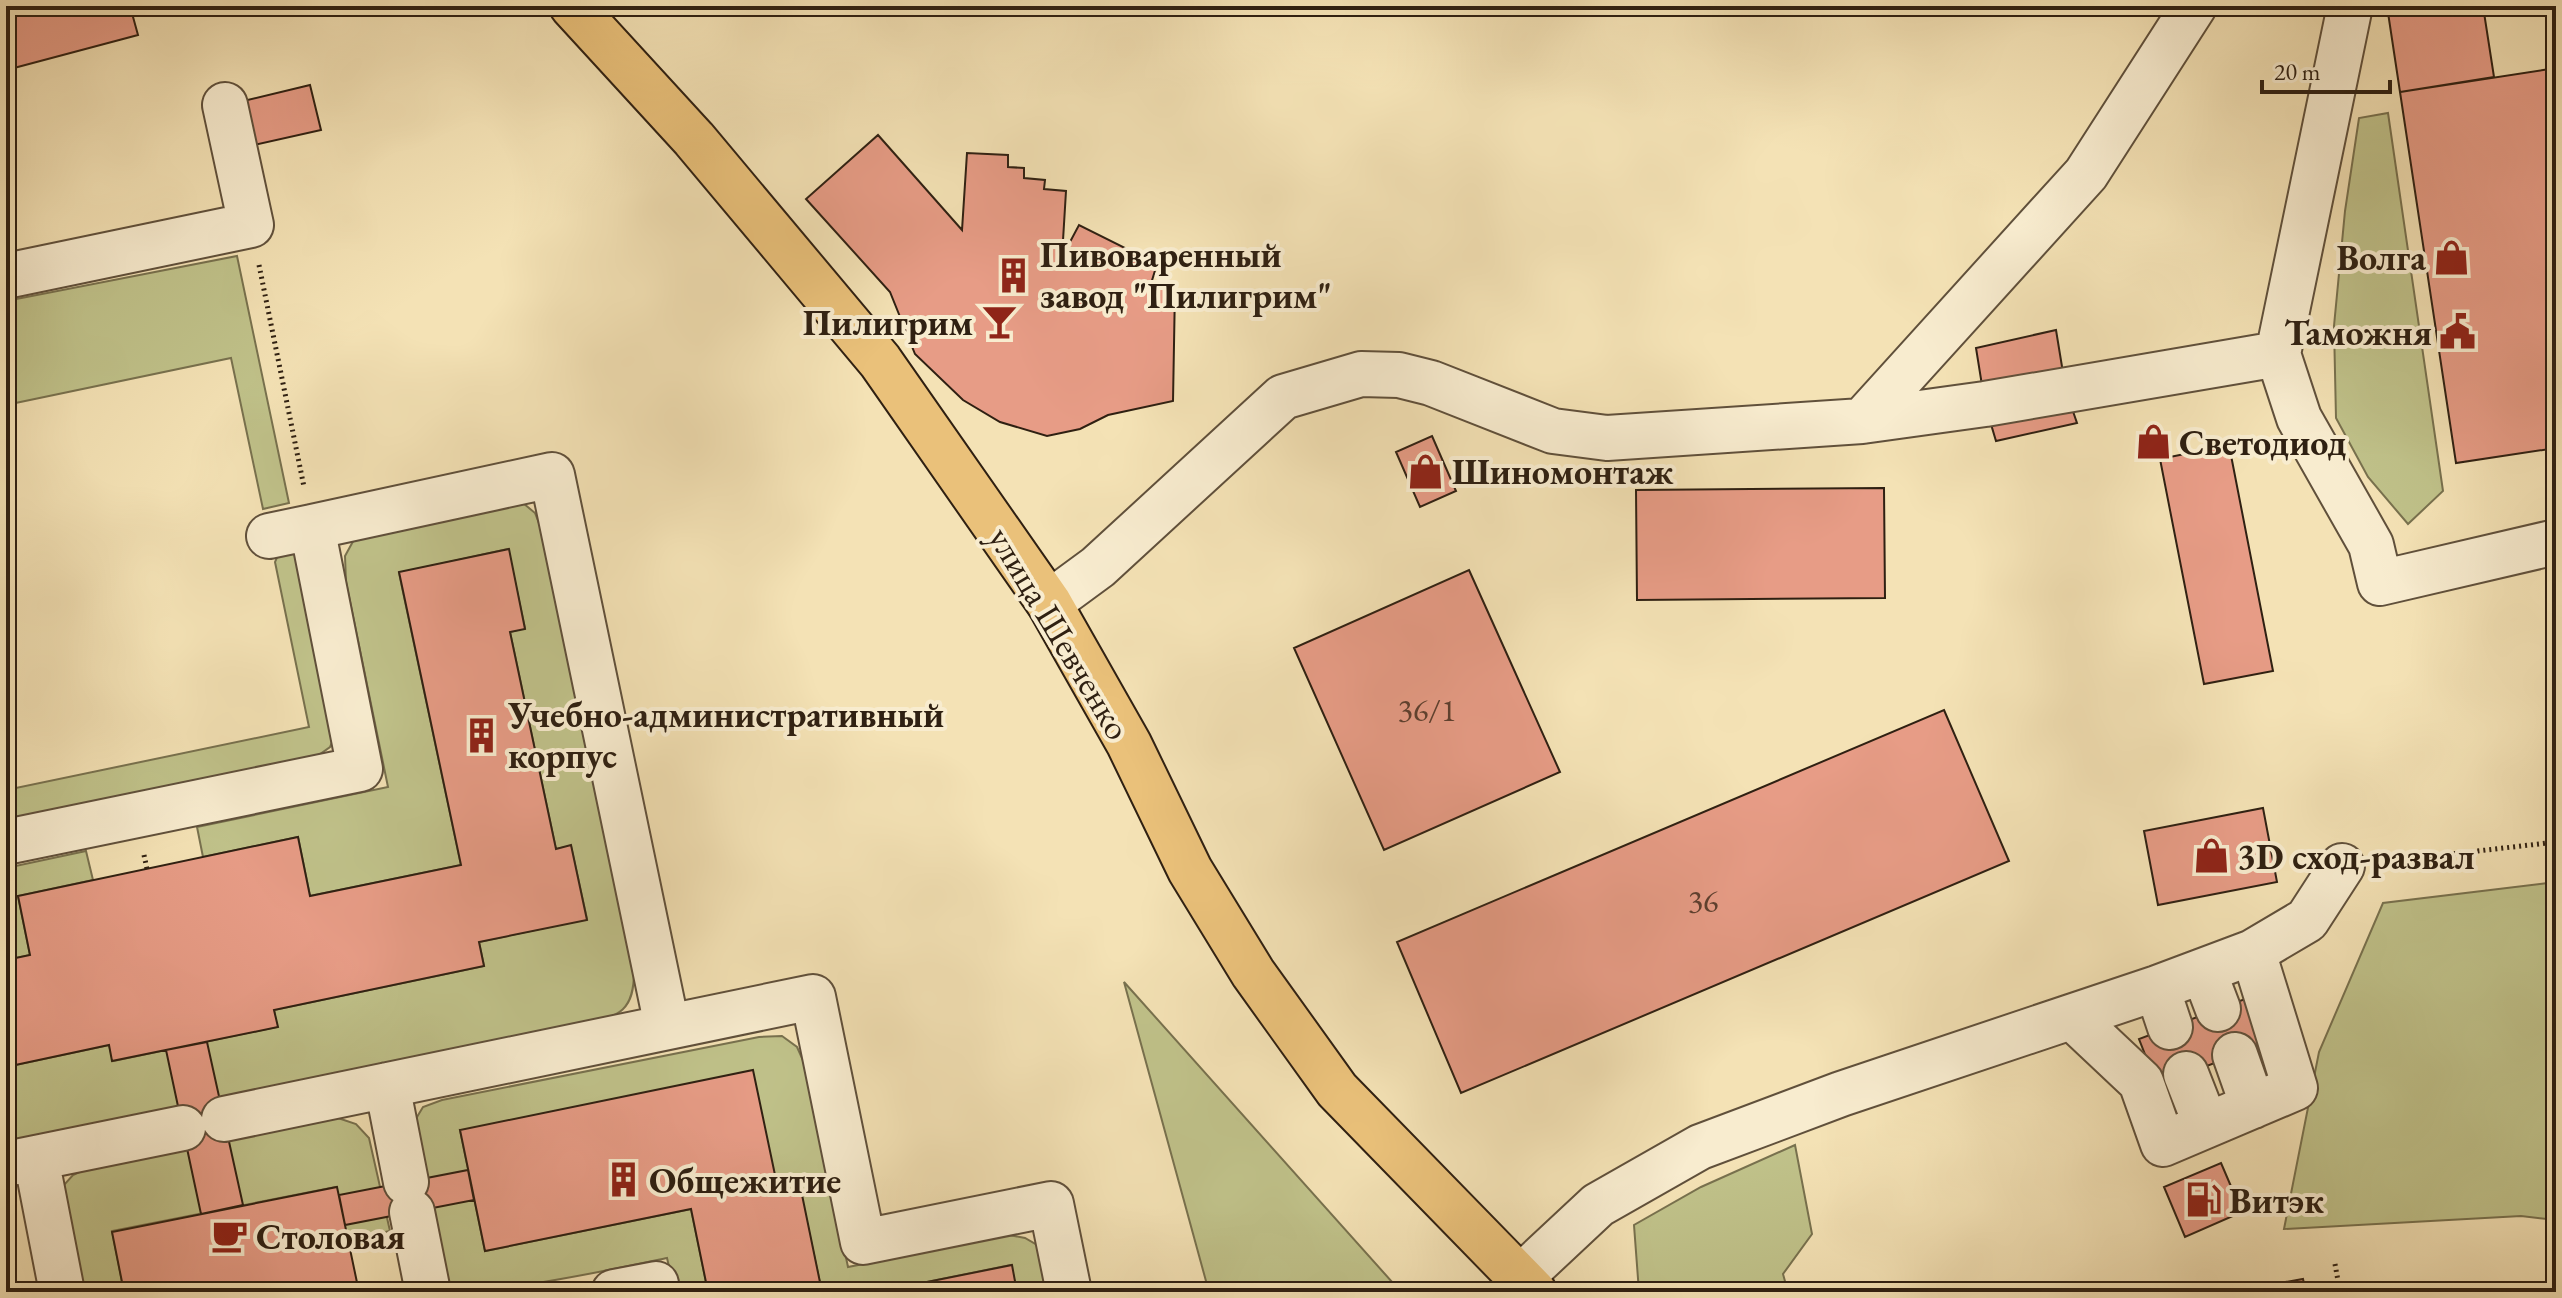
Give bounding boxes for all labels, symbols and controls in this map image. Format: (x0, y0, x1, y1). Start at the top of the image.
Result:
scale bar (2262, 44, 2390, 94)
text: 20 m (2274, 56, 2321, 87)
place label: Пивоваренный завод "Пилигрим" (1040, 231, 1332, 319)
place label: Волга (2336, 234, 2426, 281)
shop icon: Волга (2433, 238, 2471, 276)
building icon: Пивоваренный завод "Пилигрим" (995, 256, 1033, 294)
place label: Пилигрим (803, 299, 973, 346)
bar icon: Пилигрим (980, 303, 1018, 341)
place label: Таможня (2284, 309, 2432, 356)
public building icon: Таможня (2439, 313, 2477, 351)
place label: Светодиод (2179, 419, 2346, 466)
shop icon: Светодиод (2134, 423, 2172, 461)
place label: Шиномонтаж (1452, 448, 1674, 495)
shop icon: Шиномонтаж (1407, 452, 1445, 490)
street label: улица Шевченко (978, 518, 1142, 748)
house number: 36/1 (1398, 689, 1456, 731)
place label: Учебно-административный корпус (507, 691, 944, 779)
building icon: Учебно-административный корпус (463, 716, 501, 754)
place label: 3D сход-развал (2237, 833, 2475, 880)
shop icon: 3D сход-развал (2192, 837, 2230, 875)
house number: 36 (1688, 880, 1718, 922)
place label: Общежитие (649, 1157, 841, 1204)
building icon: Общежитие (604, 1161, 642, 1199)
place label: Витэк (2229, 1177, 2324, 1224)
fuel station icon: Витэк (2184, 1181, 2222, 1219)
place label: Столовая (256, 1213, 405, 1260)
cafe icon: Столовая (211, 1217, 249, 1255)

